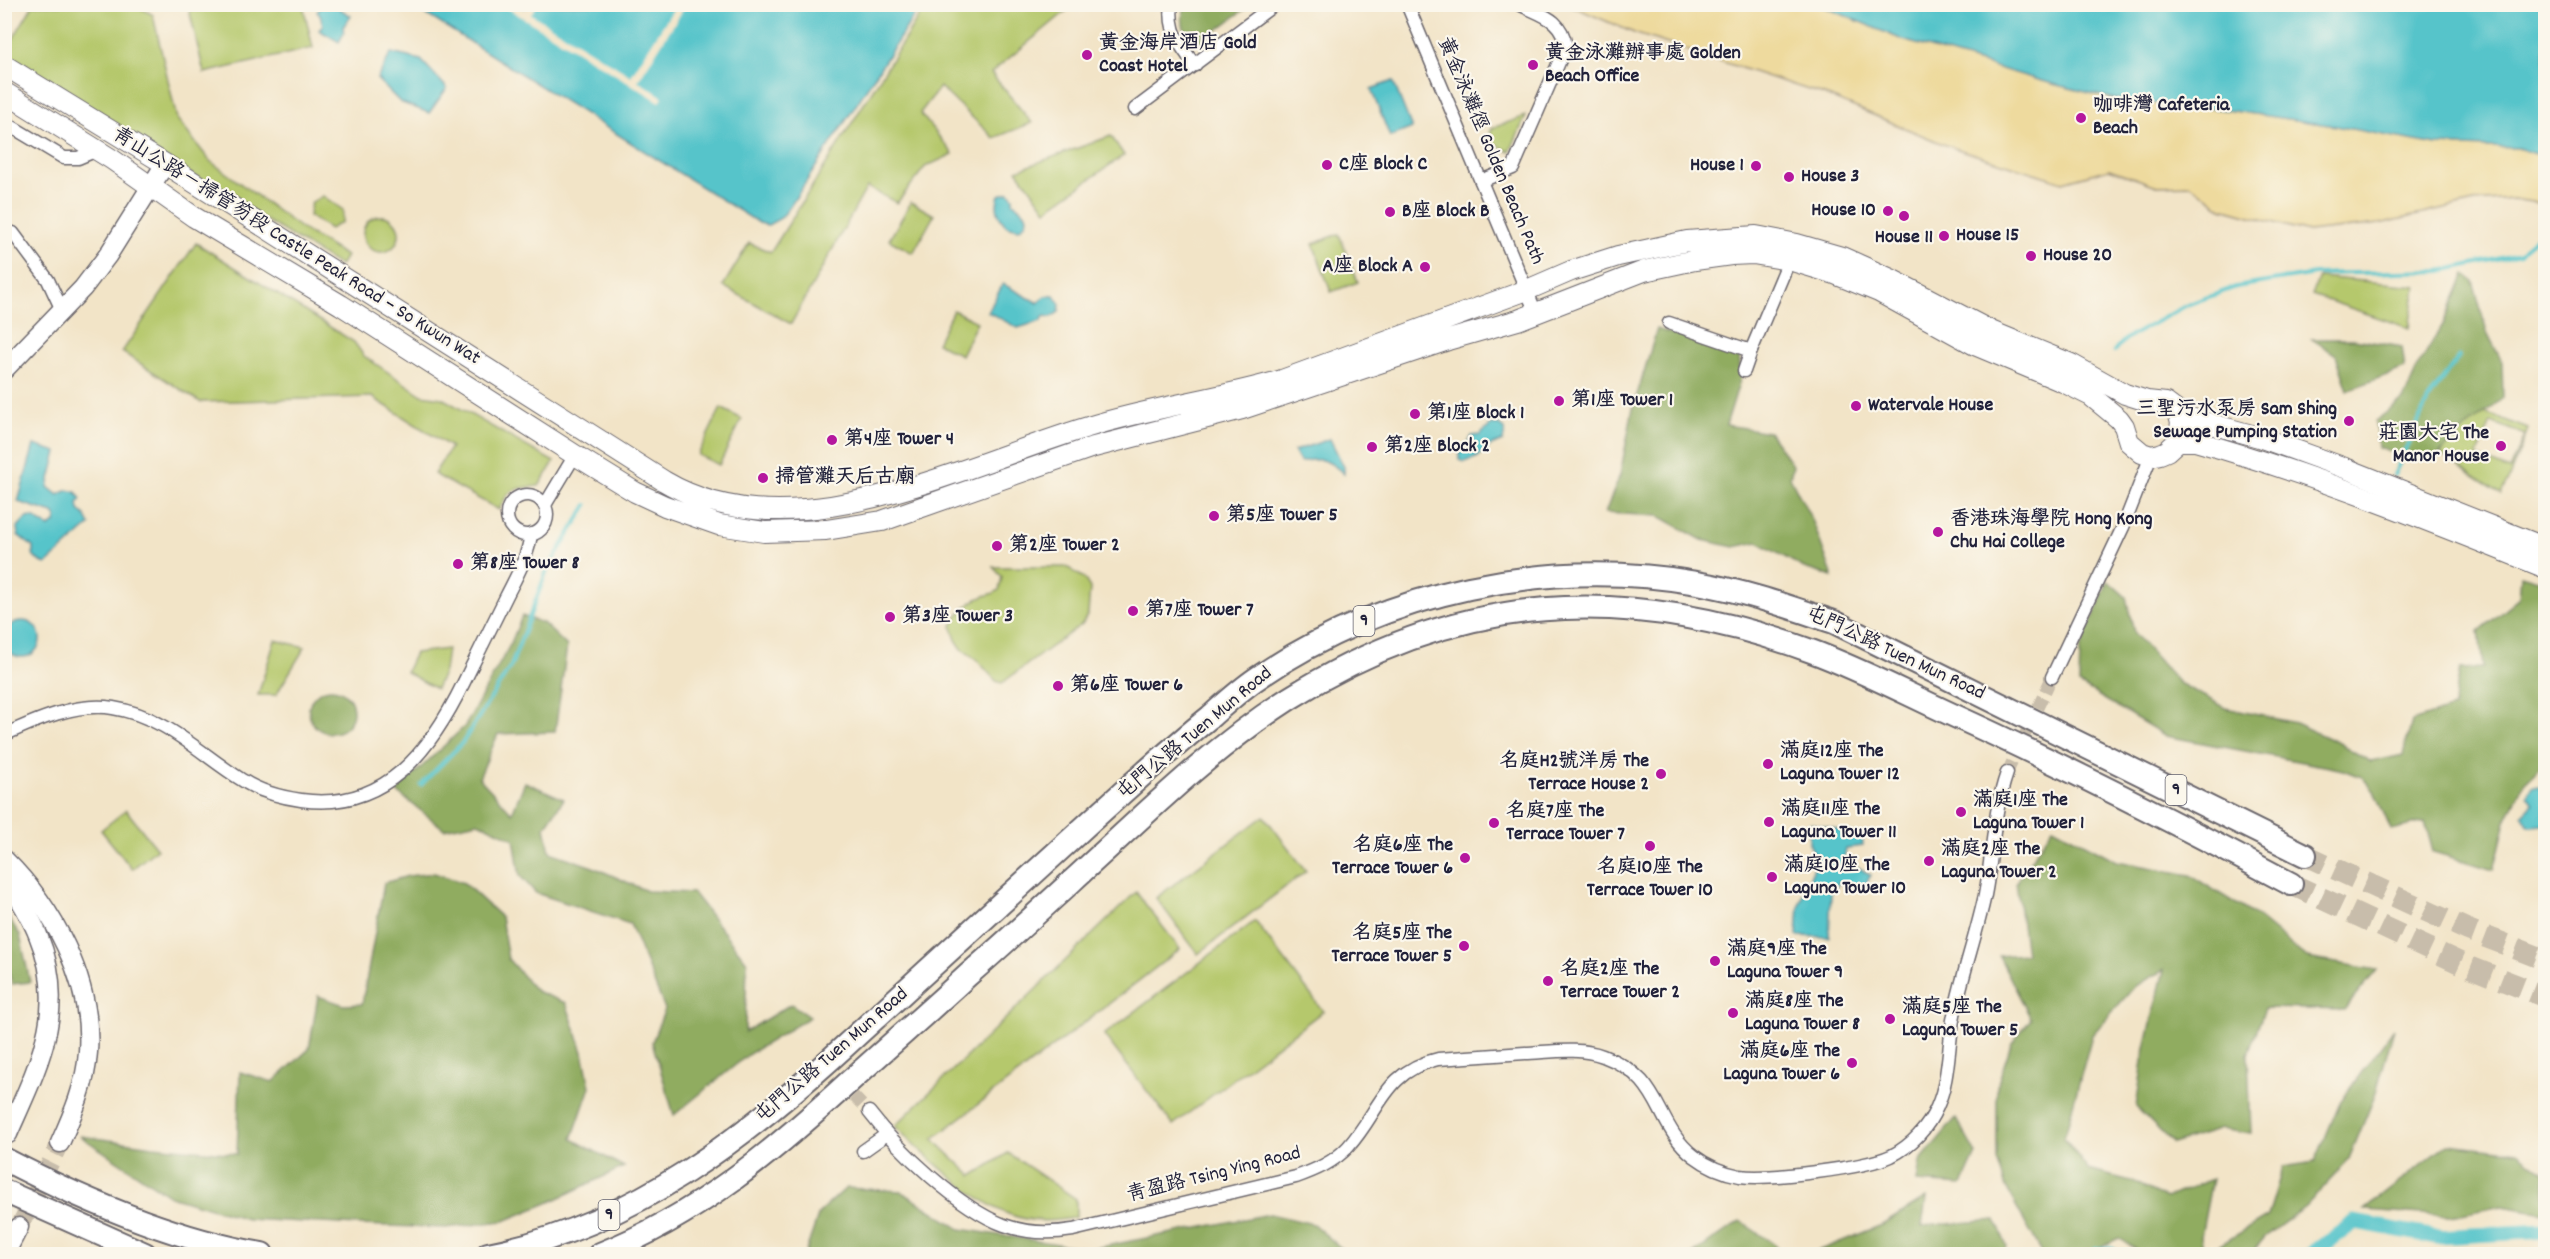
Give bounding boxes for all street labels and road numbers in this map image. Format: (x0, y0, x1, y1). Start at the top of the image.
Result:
street label: 黃金泳灘徑 Golden Beach Path (1429, 33, 1551, 269)
street label: 青山公路－掃管笏段 Castle Peak Road – So Kwun Wat (107, 121, 485, 373)
street label: 屯門公路 Tuen Mun Road (1801, 600, 1989, 708)
road number: 9 (1354, 606, 1374, 636)
street label: 屯門公路 Tuen Mun Road (1111, 660, 1279, 808)
road number: 9 (2166, 775, 2186, 805)
street label: 屯門公路 Tuen Mun Road (749, 981, 915, 1131)
street label: 青盈路 Tsing Ying Road (1124, 1140, 1304, 1210)
road number: 9 (598, 1200, 620, 1230)

